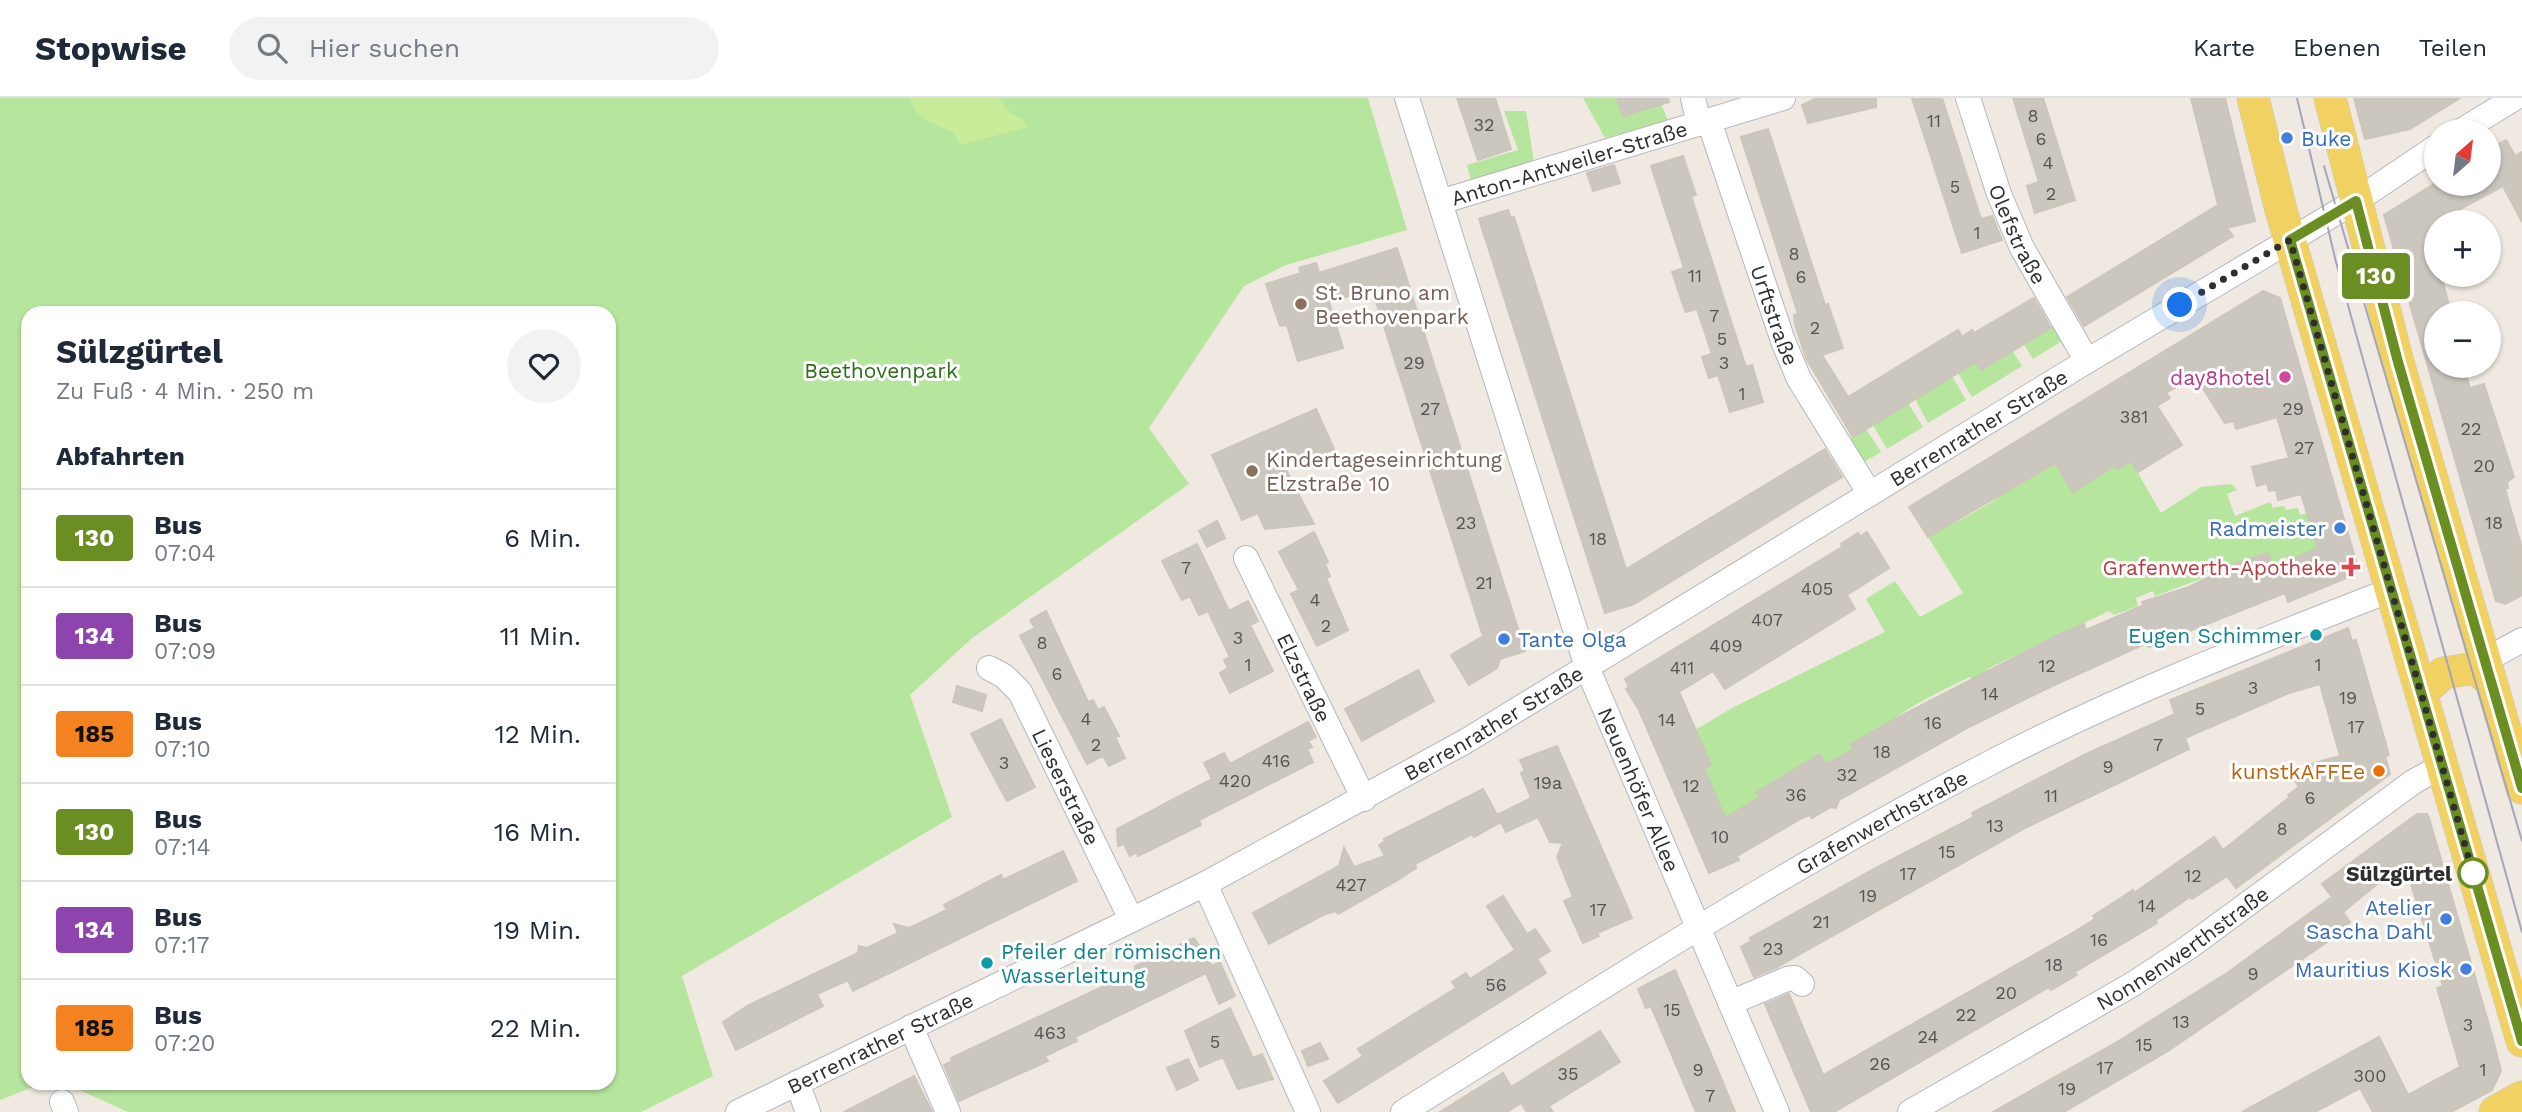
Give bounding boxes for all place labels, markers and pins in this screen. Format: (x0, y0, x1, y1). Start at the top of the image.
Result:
place label: Buke (2301, 126, 2351, 151)
marker: Buke (2279, 130, 2295, 146)
place label: St. Bruno am Beethovenpark (1315, 280, 1469, 329)
marker: St. Bruno am Beethovenpark (1293, 296, 1309, 312)
place label: day8hotel (2170, 365, 2272, 390)
marker: day8hotel (2277, 369, 2293, 385)
place label: Kindertageseinrichtung Elzstraße 10 (1266, 447, 1503, 496)
marker: Kindertageseinrichtung Elzstraße 10 (1244, 463, 1260, 479)
place label: Radmeister (2209, 516, 2326, 541)
marker: Radmeister (2332, 520, 2348, 536)
place label: Grafenwerth-Apotheke (2102, 555, 2337, 580)
marker: Grafenwerth-Apotheke (2343, 559, 2359, 575)
place label: Eugen Schimmer (2128, 623, 2302, 648)
place label: Tante Olga (1518, 627, 1627, 652)
marker: Eugen Schimmer (2308, 627, 2324, 643)
marker: Tante Olga (1496, 631, 1512, 647)
place label: kunstkAFFEe (2231, 759, 2365, 784)
marker: kunstkAFFEe (2371, 763, 2387, 779)
marker: Sülzgürtel (2458, 858, 2488, 888)
place label: Sülzgürtel (2346, 861, 2452, 886)
place label: Atelier Sascha Dahl (2306, 895, 2433, 944)
marker: Atelier Sascha Dahl (2438, 911, 2454, 927)
place label: Pfeiler der römischen Wasserleitung (1001, 939, 1221, 988)
marker: Pfeiler der römischen Wasserleitung (979, 955, 995, 971)
place label: Mauritius Kiosk (2295, 957, 2452, 982)
marker: Mauritius Kiosk (2458, 961, 2474, 977)

